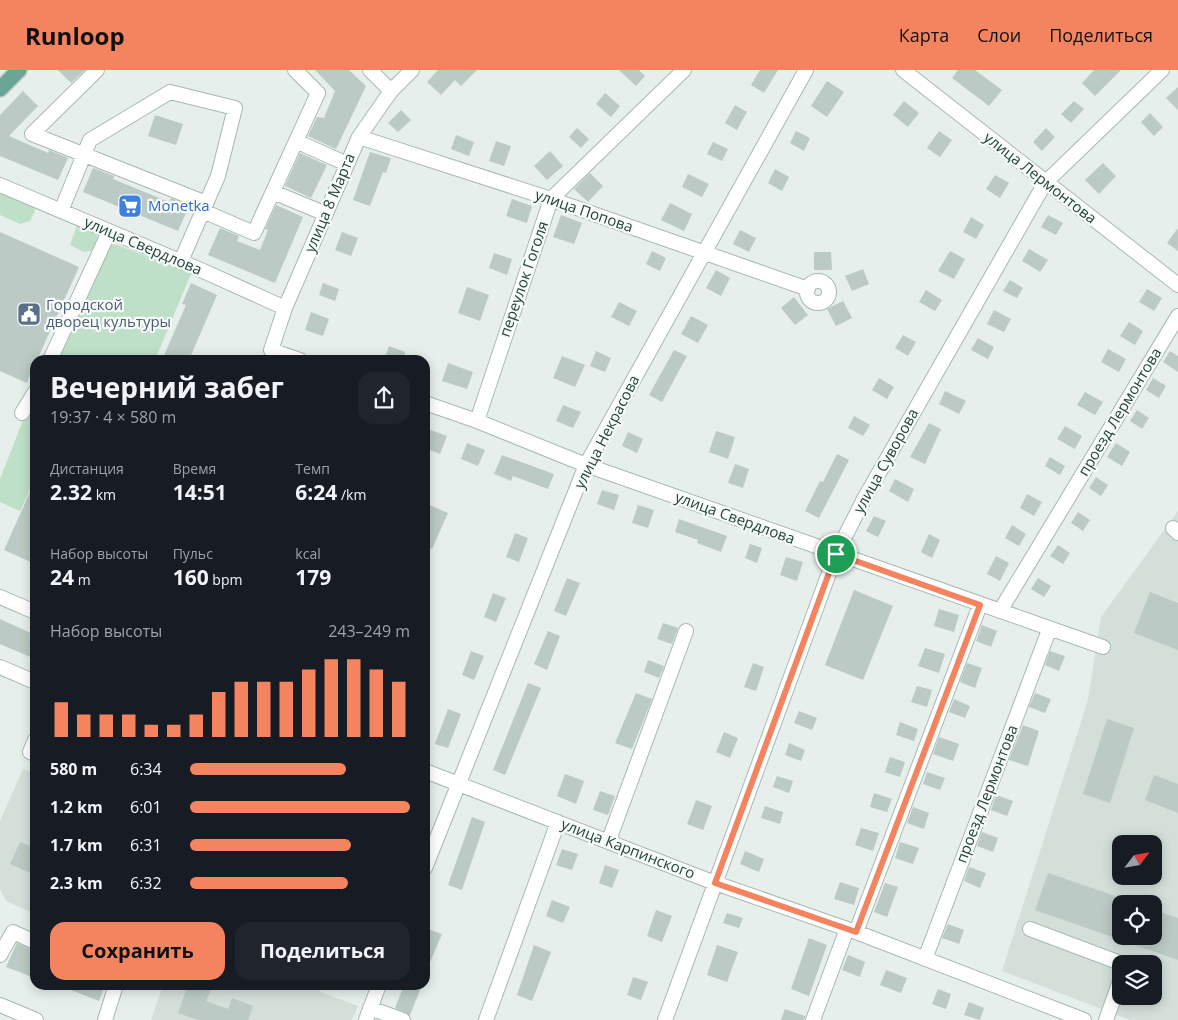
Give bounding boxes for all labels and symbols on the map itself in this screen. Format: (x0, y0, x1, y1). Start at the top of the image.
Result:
street label: улица Лермонтова (980, 127, 1101, 228)
street label: улица 8 Марта (299, 150, 359, 255)
street label: улица Попова (533, 184, 636, 236)
supermarket icon: Monetka (117, 193, 143, 219)
place label: Monetka (148, 195, 210, 215)
street label: улица Свердлова (81, 211, 205, 279)
street label: переулок Гоголя (494, 218, 552, 339)
place label: Городской дворец культуры (46, 294, 171, 331)
public building icon: Городской дворец культуры (16, 301, 42, 327)
street label: проезд Лермонтова (1073, 344, 1165, 479)
street label: улица Некрасова (569, 371, 643, 492)
street label: улица Суворова (848, 404, 922, 517)
street label: улица Свердлова (673, 486, 798, 548)
pin (815, 533, 857, 575)
street label: проезд Лермонтова (950, 722, 1022, 866)
street label: улица Карпинского (559, 813, 698, 883)
north arrow (1112, 835, 1162, 885)

